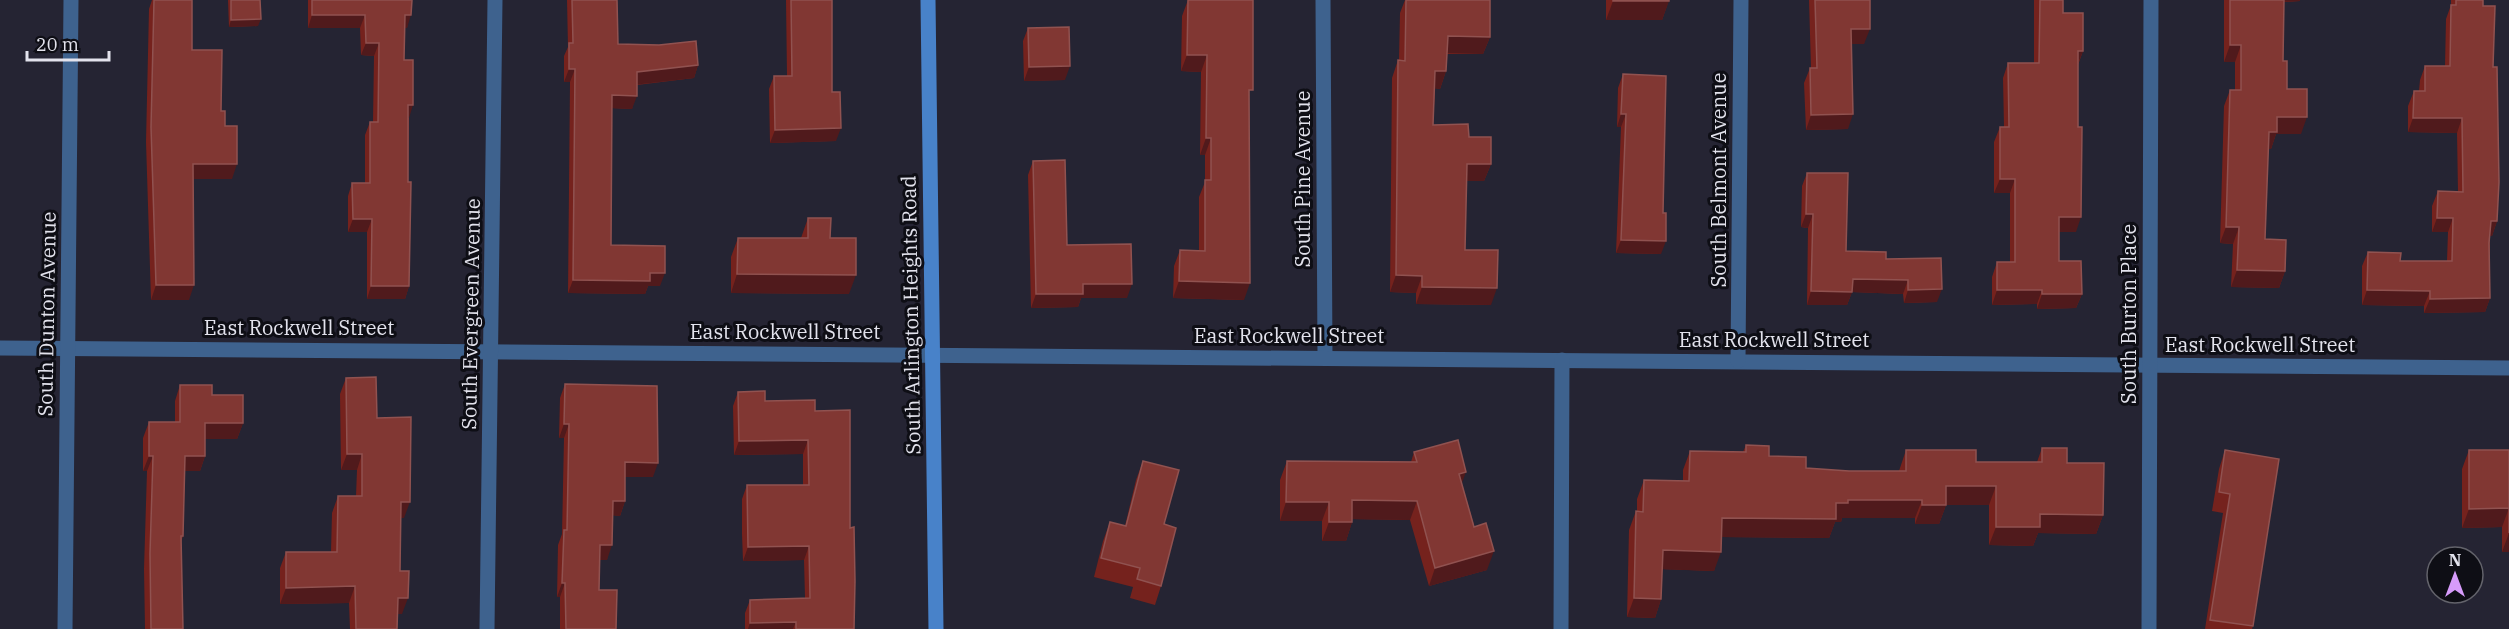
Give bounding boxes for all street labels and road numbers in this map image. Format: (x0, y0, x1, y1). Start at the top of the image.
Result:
street label: South Belmont Avenue (1705, 73, 1732, 287)
street label: South Pine Avenue (1289, 91, 1316, 267)
street label: South Arlington Heights Road (895, 175, 926, 455)
street label: South Evergreen Avenue (455, 198, 486, 430)
street label: South Dunton Avenue (31, 211, 62, 417)
street label: South Burton Place (2115, 224, 2142, 404)
street label: East Rockwell Street (204, 314, 394, 341)
street label: East Rockwell Street (690, 318, 880, 345)
street label: East Rockwell Street (1194, 322, 1384, 349)
street label: East Rockwell Street (1679, 326, 1869, 353)
street label: East Rockwell Street (2165, 331, 2355, 358)

